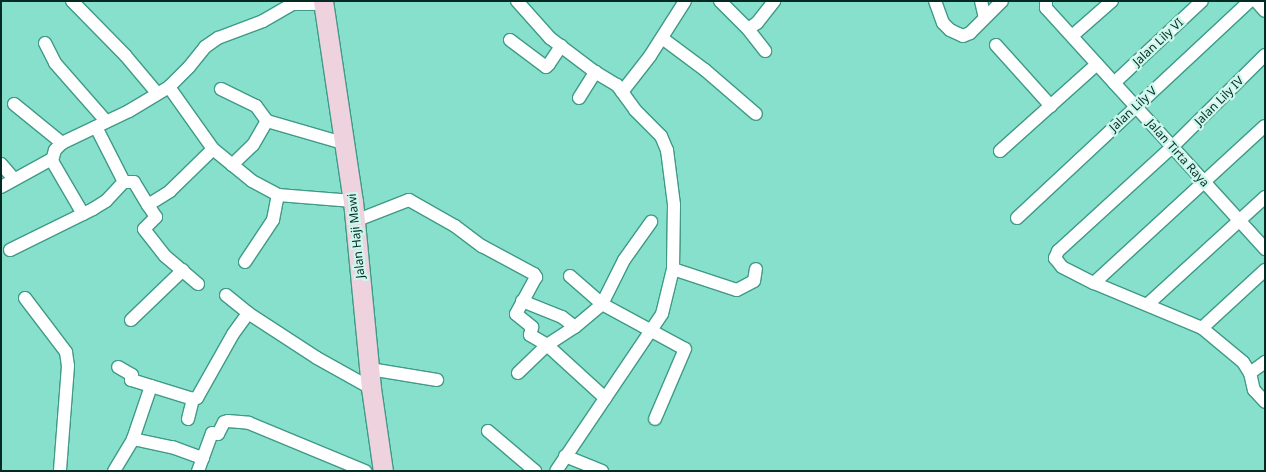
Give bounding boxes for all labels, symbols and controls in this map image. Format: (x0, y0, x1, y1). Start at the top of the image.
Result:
street label: Jalan Lily VI (1130, 15, 1186, 69)
street label: Jalan Lily IV (1192, 74, 1246, 128)
street label: Jalan Lily V (1106, 84, 1160, 134)
street label: Jalan Tirta Raya (1144, 116, 1212, 190)
street label: Jalan Haji Mawi (344, 193, 368, 279)

